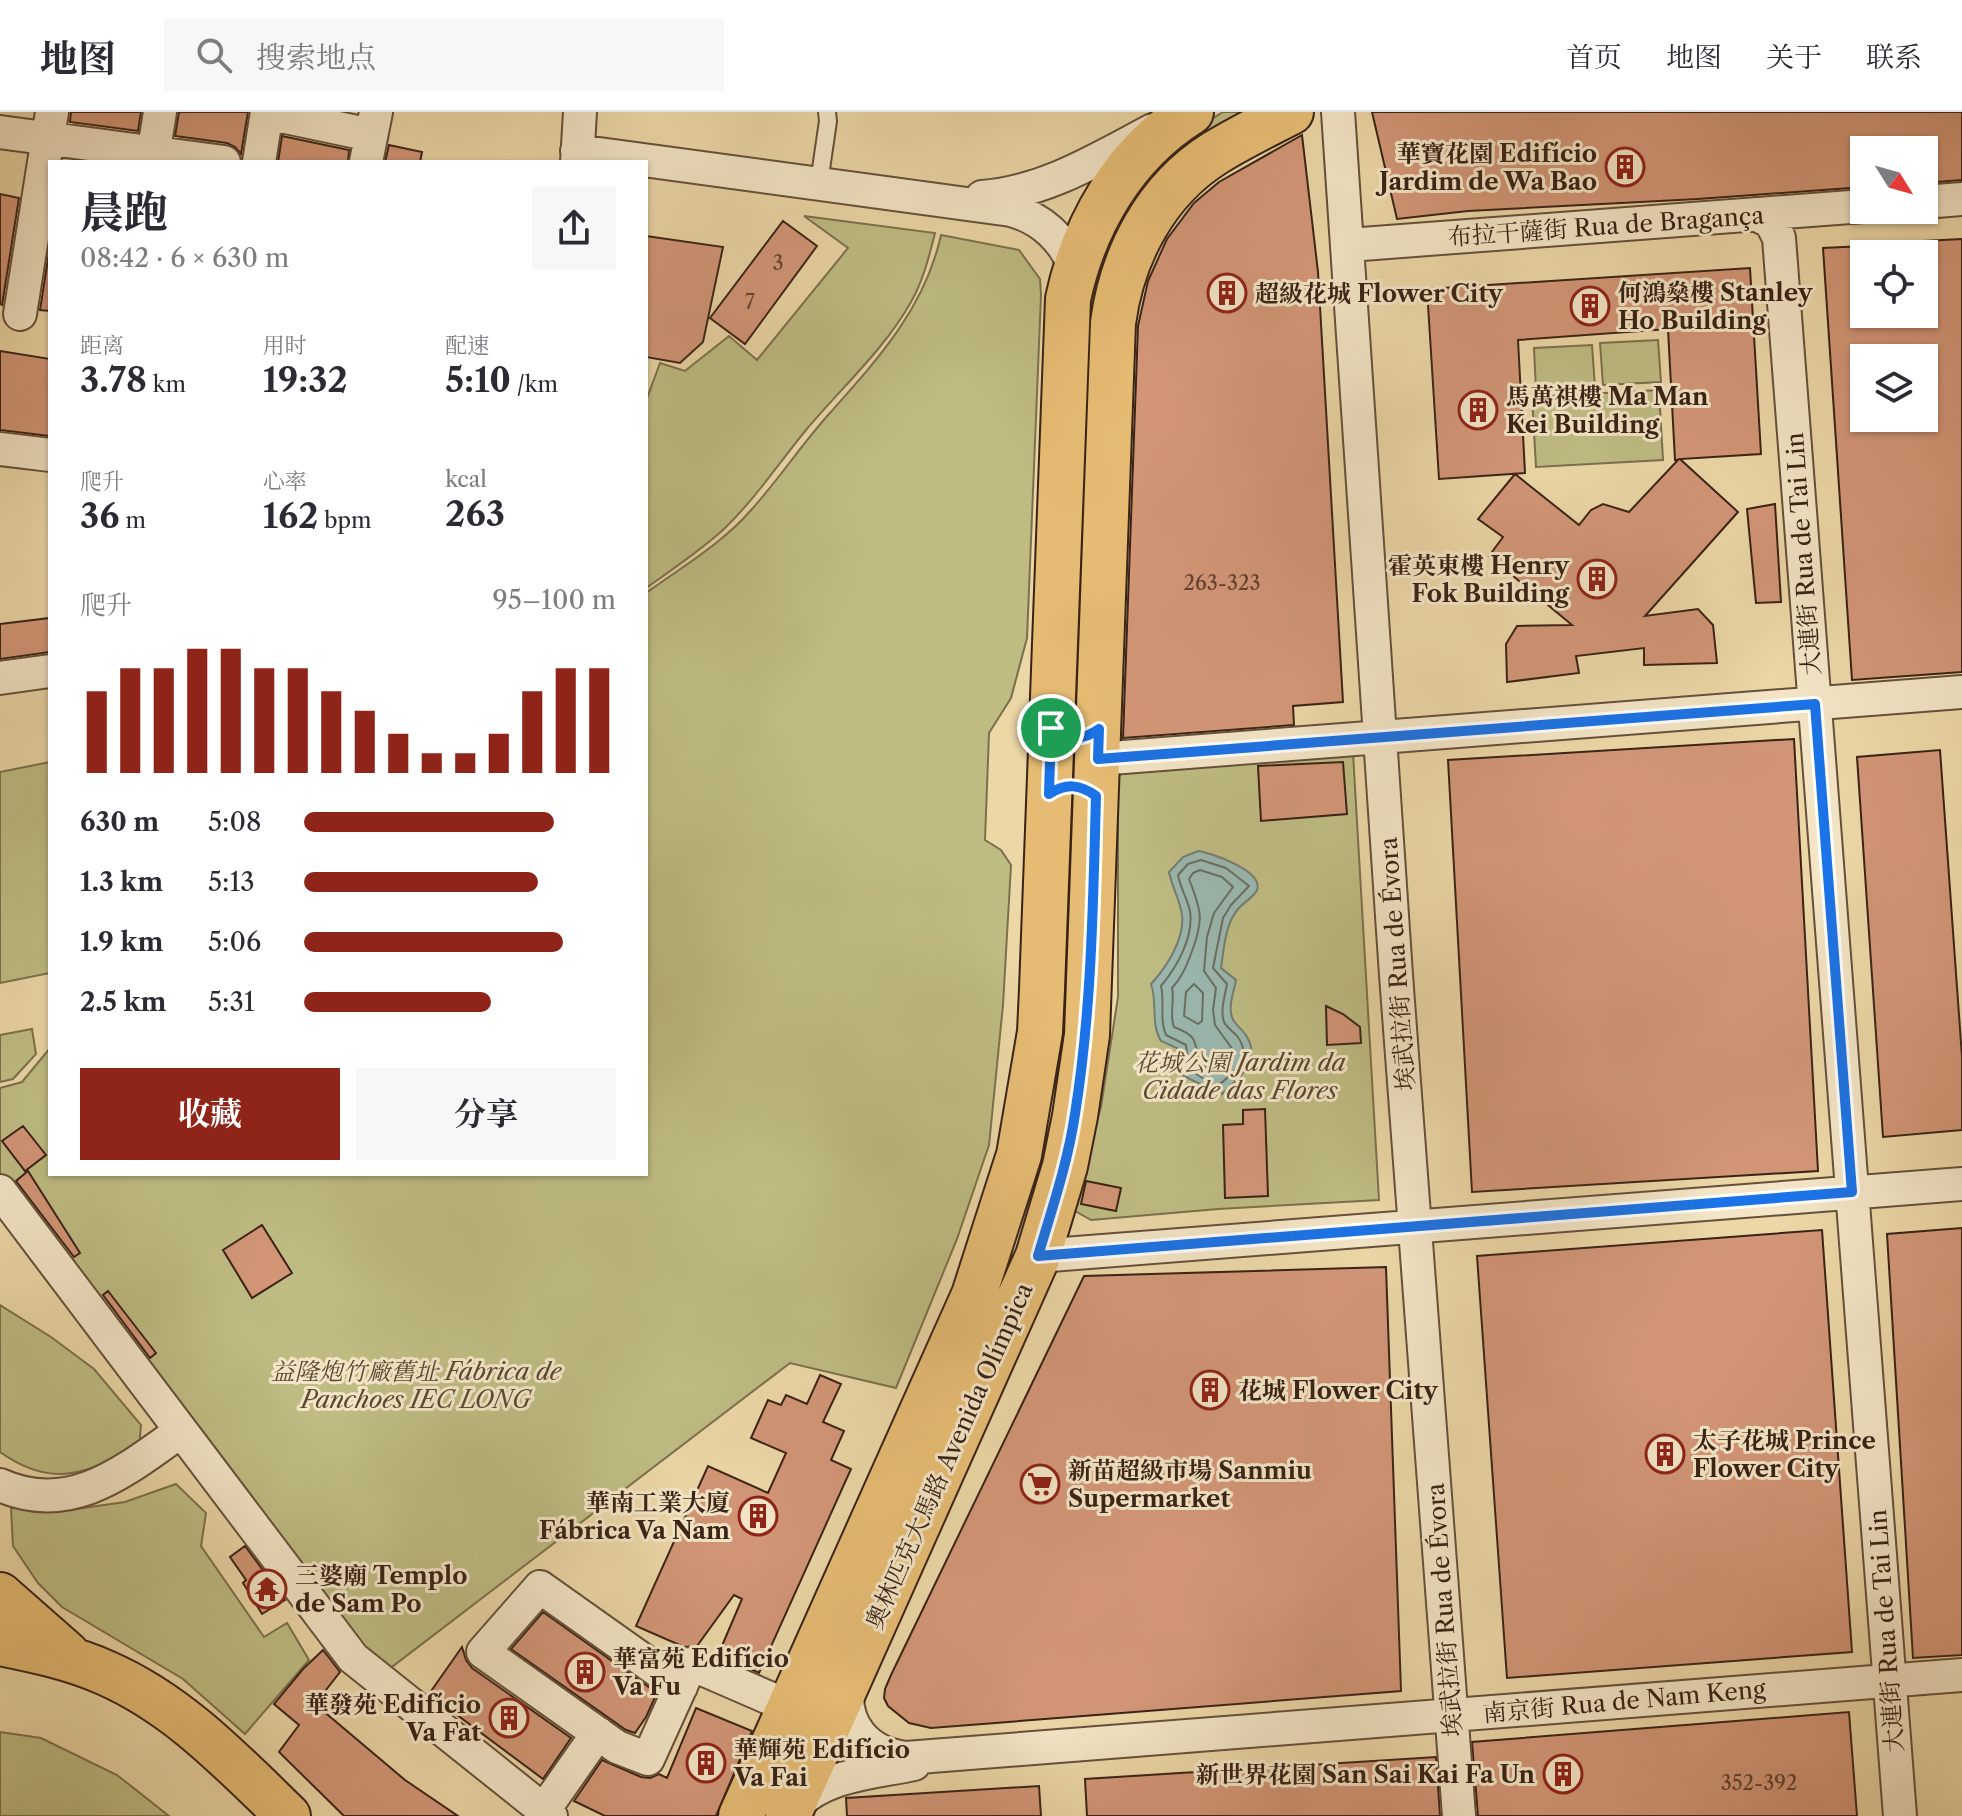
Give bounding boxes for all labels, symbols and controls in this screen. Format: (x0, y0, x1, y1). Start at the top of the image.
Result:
search box (164, 19, 724, 91)
icon: search (192, 33, 236, 77)
text: 地图 (40, 35, 116, 82)
text: 搜索地点 (256, 39, 376, 76)
text: 首页 (1566, 40, 1622, 74)
text: 地图 (1666, 40, 1722, 74)
text: 关于 (1766, 40, 1822, 74)
text: 联系 (1866, 40, 1922, 74)
north arrow (1850, 136, 1938, 224)
map controls (1850, 136, 1938, 432)
place label: 華寶花園 Edifício Jardim de Wa Bao (1375, 139, 1597, 196)
building icon: 華寶花園 Edifício Jardim de Wa Bao (1604, 146, 1646, 188)
text: 晨跑 (80, 185, 168, 239)
button: share (532, 186, 616, 270)
street label: 布拉干薩街 Rua de Bragança (1447, 200, 1765, 252)
button: locate (1850, 240, 1938, 328)
text: 08:42 · 6 × 630 m (80, 242, 289, 274)
house number: 3 (772, 251, 784, 275)
building icon: 超級花城 Flower City (1206, 272, 1248, 314)
place label: 何鴻燊樓 Stanley Ho Building (1618, 278, 1814, 335)
place label: 超級花城 Flower City (1255, 279, 1504, 308)
building icon: 何鴻燊樓 Stanley Ho Building (1569, 285, 1611, 327)
house number: 7 (745, 290, 755, 314)
text: 距离 (80, 332, 124, 359)
text: 用时 (263, 332, 307, 359)
text: 配速 (445, 332, 489, 359)
button: layers (1850, 344, 1938, 432)
text: 3.78 (80, 359, 147, 401)
text: 19:32 (263, 359, 348, 401)
text: 5:10 (445, 359, 511, 401)
text: km (147, 371, 186, 398)
text: /km (511, 371, 558, 398)
place label: 馬萬祺樓 Ma Man Kei Building (1506, 382, 1709, 439)
building icon: 馬萬祺樓 Ma Man Kei Building (1457, 389, 1499, 431)
street label: 大連街 Rua de Tai Lin (1780, 432, 1826, 676)
text: kcal (445, 466, 487, 493)
text: 爬升 (80, 468, 124, 495)
text: 心率 (263, 468, 307, 495)
text: 263 (445, 493, 505, 535)
text: 36 (80, 495, 120, 537)
text: 162 (263, 495, 318, 537)
text: m (120, 507, 146, 534)
text: bpm (318, 507, 372, 534)
place label: 霍英東樓 Henry Fok Building (1388, 551, 1570, 608)
building icon: 霍英東樓 Henry Fok Building (1576, 558, 1618, 600)
house number: 263-323 (1184, 571, 1260, 595)
text: 95–100 m (493, 584, 616, 616)
text: 爬升 (80, 589, 132, 621)
pin (1017, 694, 1085, 762)
icon: arrive (1029, 706, 1073, 750)
text: 630 m (80, 806, 159, 838)
text: 5:08 (208, 806, 261, 838)
street label: 埃武拉街 Rua de Évora (1374, 836, 1420, 1092)
text: 1.3 km (80, 866, 163, 898)
text: 5:13 (208, 866, 255, 898)
text: 1.9 km (80, 926, 163, 958)
text: 5:06 (208, 926, 261, 958)
text: 2.5 km (80, 986, 166, 1018)
text: 5:31 (208, 986, 255, 1018)
park label: 花城公園 Jardim da Cidade das Flores (1134, 1048, 1346, 1105)
button: 收藏 (80, 1068, 340, 1160)
button: 分享 (356, 1068, 616, 1160)
street label: 奧林匹克大馬路 Avenida Olímpica (859, 1278, 1039, 1634)
park label: 益隆炮竹廠舊址 Fábrica de Panchoes IEC LONG (271, 1357, 563, 1414)
building icon: 花城 Flower City (1189, 1369, 1231, 1411)
place label: 花城 Flower City (1238, 1376, 1439, 1405)
place label: 太子花城 Prince Flower City (1693, 1426, 1876, 1483)
building icon: 太子花城 Prince Flower City (1644, 1433, 1686, 1475)
place label: 新苗超級市場 Sanmiu Supermarket (1068, 1456, 1312, 1513)
supermarket icon: 新苗超級市場 Sanmiu Supermarket (1019, 1463, 1061, 1505)
street label: 埃武拉街 Rua de Évora (1421, 1482, 1467, 1738)
place label: 華南工業大廈 Fábrica Va Nam (539, 1488, 730, 1545)
building icon: 華南工業大廈 Fábrica Va Nam (737, 1495, 779, 1537)
street label: 大連街 Rua de Tai Lin (1863, 1509, 1909, 1753)
place label: 三婆廟 Templo de Sam Po (295, 1561, 467, 1618)
temple icon: 三婆廟 Templo de Sam Po (246, 1568, 288, 1610)
place label: 華富苑 Edifício Va Fu (612, 1644, 789, 1701)
building icon: 華富苑 Edifício Va Fu (564, 1651, 606, 1693)
street label: 南京街 Rua de Nam Keng (1481, 1674, 1767, 1728)
place label: 華發苑 Edifício Va Fat (305, 1690, 481, 1747)
building icon: 華發苑 Edifício Va Fat (488, 1697, 530, 1739)
place label: 華輝苑 Edifício Va Fai (733, 1735, 910, 1792)
building icon: 華輝苑 Edifício Va Fai (685, 1742, 727, 1784)
building icon: 新世界花園 San Sai Kai Fa Un (1542, 1753, 1584, 1795)
place label: 新世界花園 San Sai Kai Fa Un (1196, 1760, 1536, 1789)
house number: 352-392 (1721, 1771, 1797, 1795)

